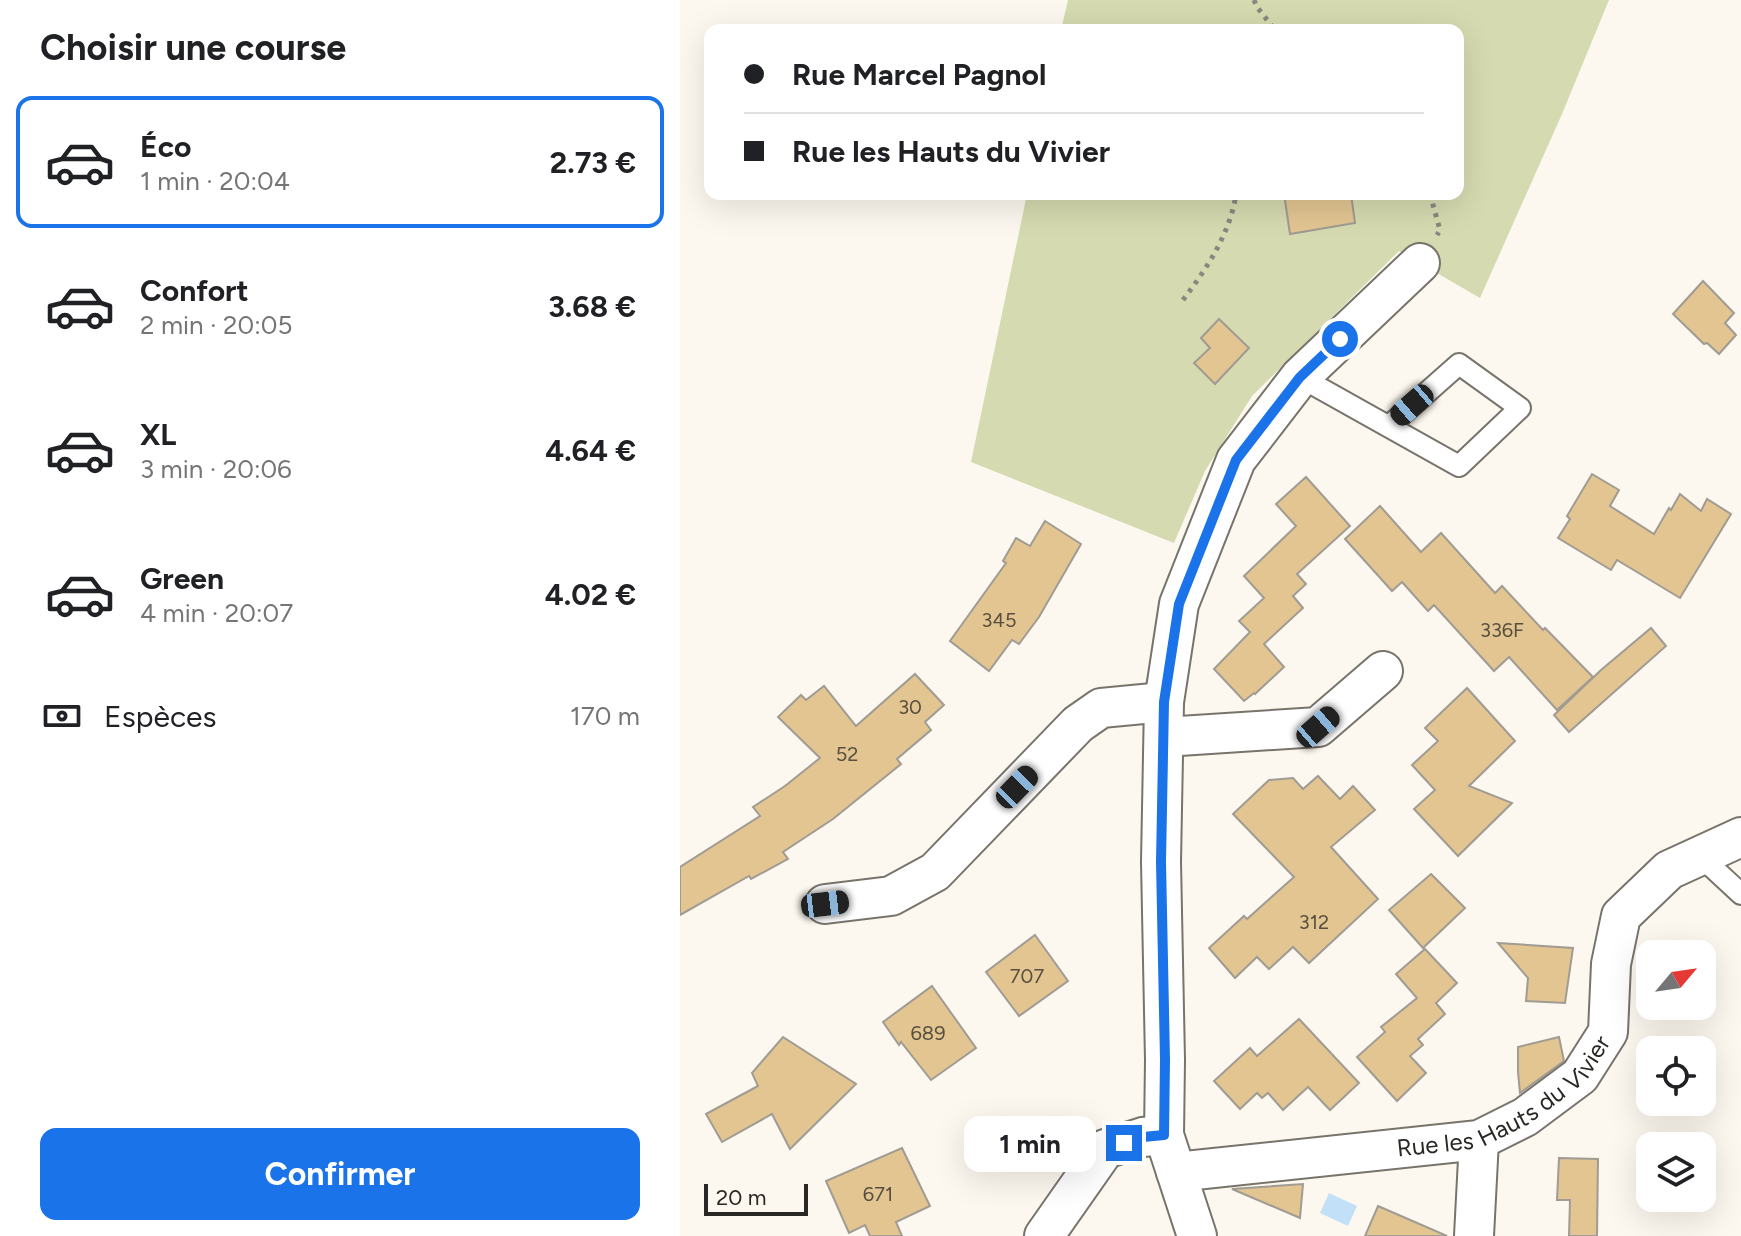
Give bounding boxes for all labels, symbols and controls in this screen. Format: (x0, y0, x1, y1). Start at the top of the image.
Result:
text: Choisir une course (40, 26, 346, 69)
text: Rue Marcel Pagnol (792, 56, 1046, 93)
icon: car (44, 126, 116, 198)
text: Éco (140, 128, 191, 165)
text: Rue les Hauts du Vivier (792, 133, 1110, 170)
text: 2.73 € (550, 144, 636, 181)
text: 1 min · 20:04 (140, 165, 290, 197)
icon: car (44, 270, 116, 342)
text: Confort (140, 272, 249, 309)
text: 3.68 € (548, 288, 636, 325)
text: 2 min · 20:05 (140, 309, 292, 341)
route start (1322, 321, 1358, 357)
car (1386, 380, 1438, 430)
icon: car (44, 414, 116, 486)
text: XL (140, 416, 176, 453)
text: 4.64 € (545, 432, 636, 469)
text: 3 min · 20:06 (140, 453, 292, 485)
icon: car (44, 558, 116, 630)
text: Green (140, 560, 224, 597)
text: 4.02 € (545, 576, 636, 613)
text: 4 min · 20:07 (140, 597, 293, 629)
house number: 345 (982, 608, 1016, 632)
house number: 336F (1480, 618, 1524, 642)
icon: cash (40, 694, 84, 738)
house number: 30 (898, 695, 922, 719)
text: Espèces (104, 698, 216, 735)
text: 170 m (570, 700, 640, 732)
car (1292, 702, 1344, 752)
house number: 52 (836, 742, 858, 766)
car (992, 761, 1042, 813)
car (800, 889, 850, 919)
house number: 312 (1299, 910, 1329, 934)
north arrow (1636, 940, 1716, 1020)
map controls (1636, 940, 1716, 1212)
house number: 707 (1010, 964, 1044, 988)
house number: 689 (911, 1021, 945, 1045)
street label: Rue les Hauts du Vivier (1395, 1030, 1616, 1163)
button: locate (1636, 1036, 1716, 1116)
callout: 1 min (964, 1115, 1096, 1171)
route end (1106, 1125, 1142, 1161)
button: Confirmer (40, 1128, 640, 1220)
text: 1 min (999, 1128, 1061, 1160)
button: layers (1636, 1132, 1716, 1212)
scale bar (704, 1180, 808, 1216)
house number: 671 (863, 1182, 893, 1206)
text: 20 m (716, 1184, 767, 1211)

